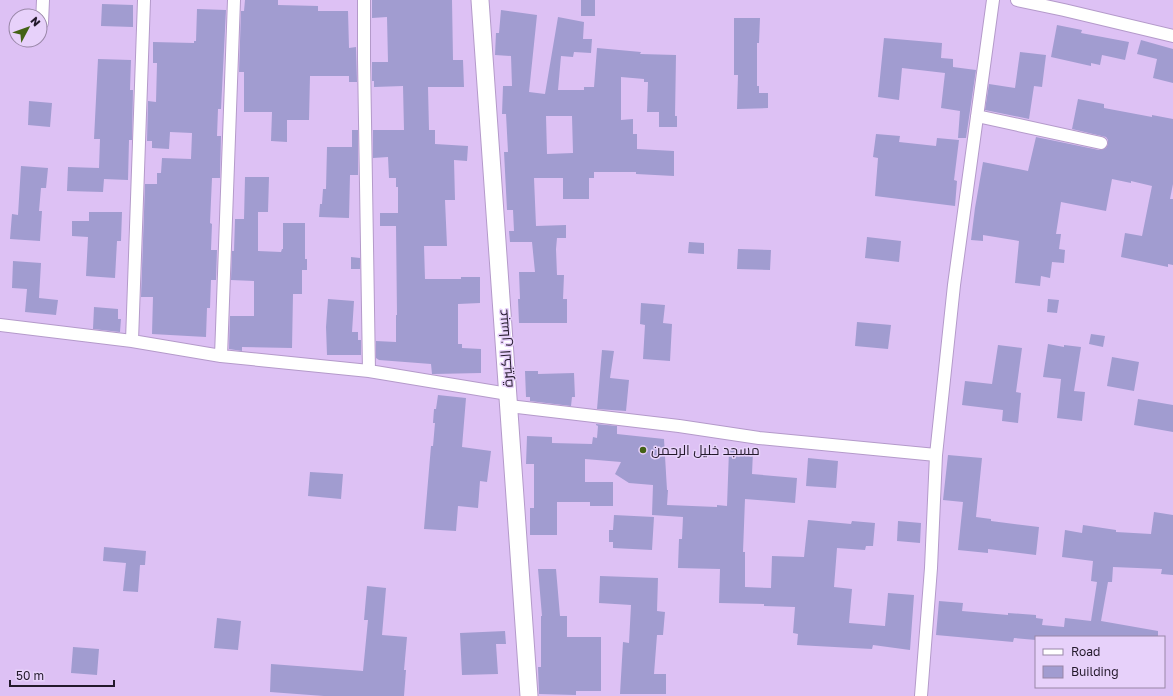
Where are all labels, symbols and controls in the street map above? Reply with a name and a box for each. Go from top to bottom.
north arrow [8,8,48,48]
text: N [28,14,44,29]
street label: عبسان الكبيرة [493,308,516,388]
place label: مسجد خليل الرحمن [651,441,760,458]
marker: مسجد خليل الرحمن [638,445,648,455]
legend [1035,636,1165,688]
text: Road [1071,644,1100,659]
scale bar [10,662,114,688]
text: Building [1071,664,1119,679]
text: 50 m [16,668,44,683]

